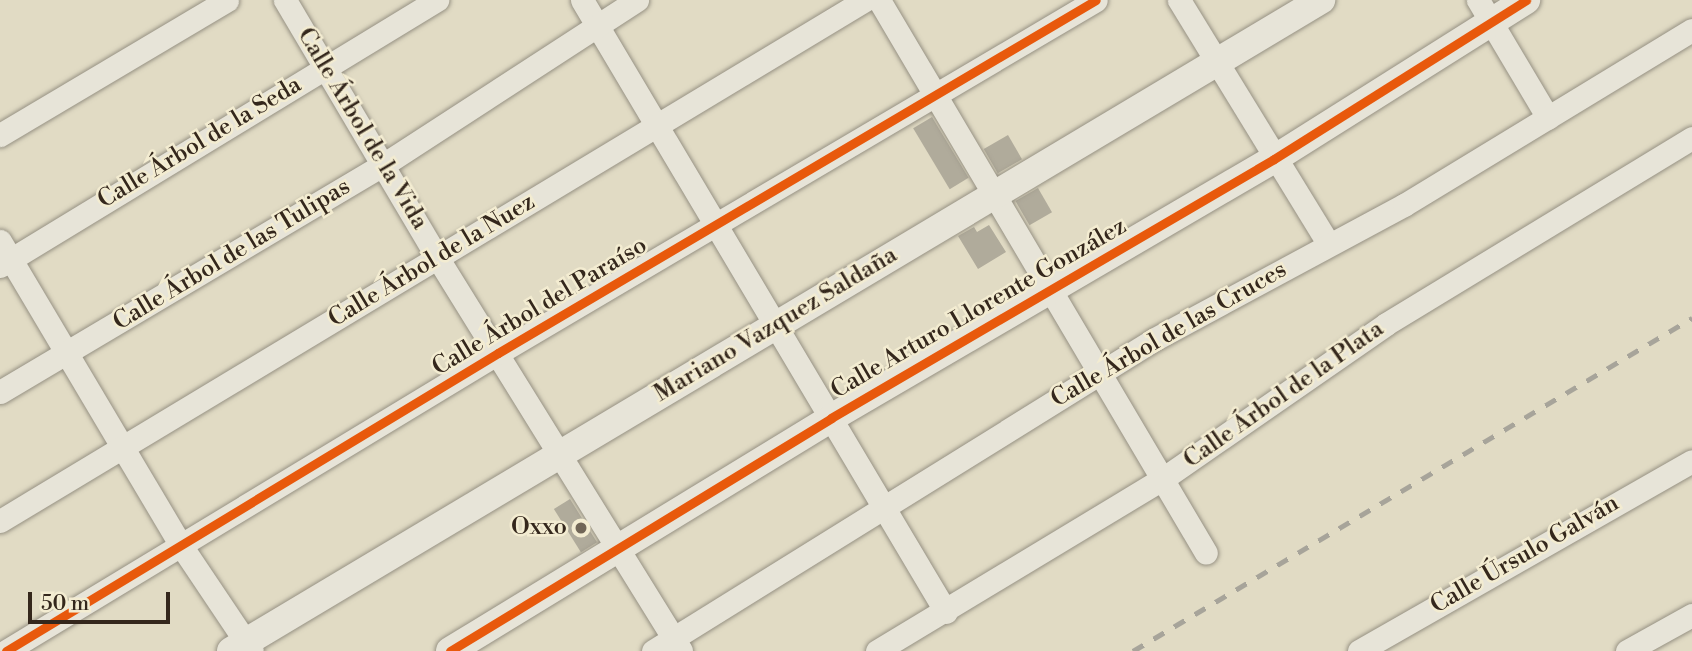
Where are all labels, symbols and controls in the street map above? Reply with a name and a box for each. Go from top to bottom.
street label: Calle Árbol de la Vida [290,23,434,235]
street label: Calle Árbol de la Seda [93,71,307,215]
street label: Calle Árbol de las Tulipas [108,173,356,337]
street label: Calle Árbol de la Nuez [324,188,540,334]
street label: Calle Arturo Llorente González [826,212,1132,406]
street label: Calle Árbol del Paraíso [427,232,653,382]
street label: Mariano Vazquez Saldaña [649,241,903,409]
street label: Calle Árbol de las Cruces [1046,256,1292,414]
street label: Calle Árbol de la Plata [1179,315,1389,475]
street label: Calle Úrsulo Galván [1426,489,1624,621]
place label: Oxxo [511,514,567,542]
marker: Oxxo [573,520,589,536]
scale bar [32,578,173,622]
text: 50 m [41,591,89,617]

